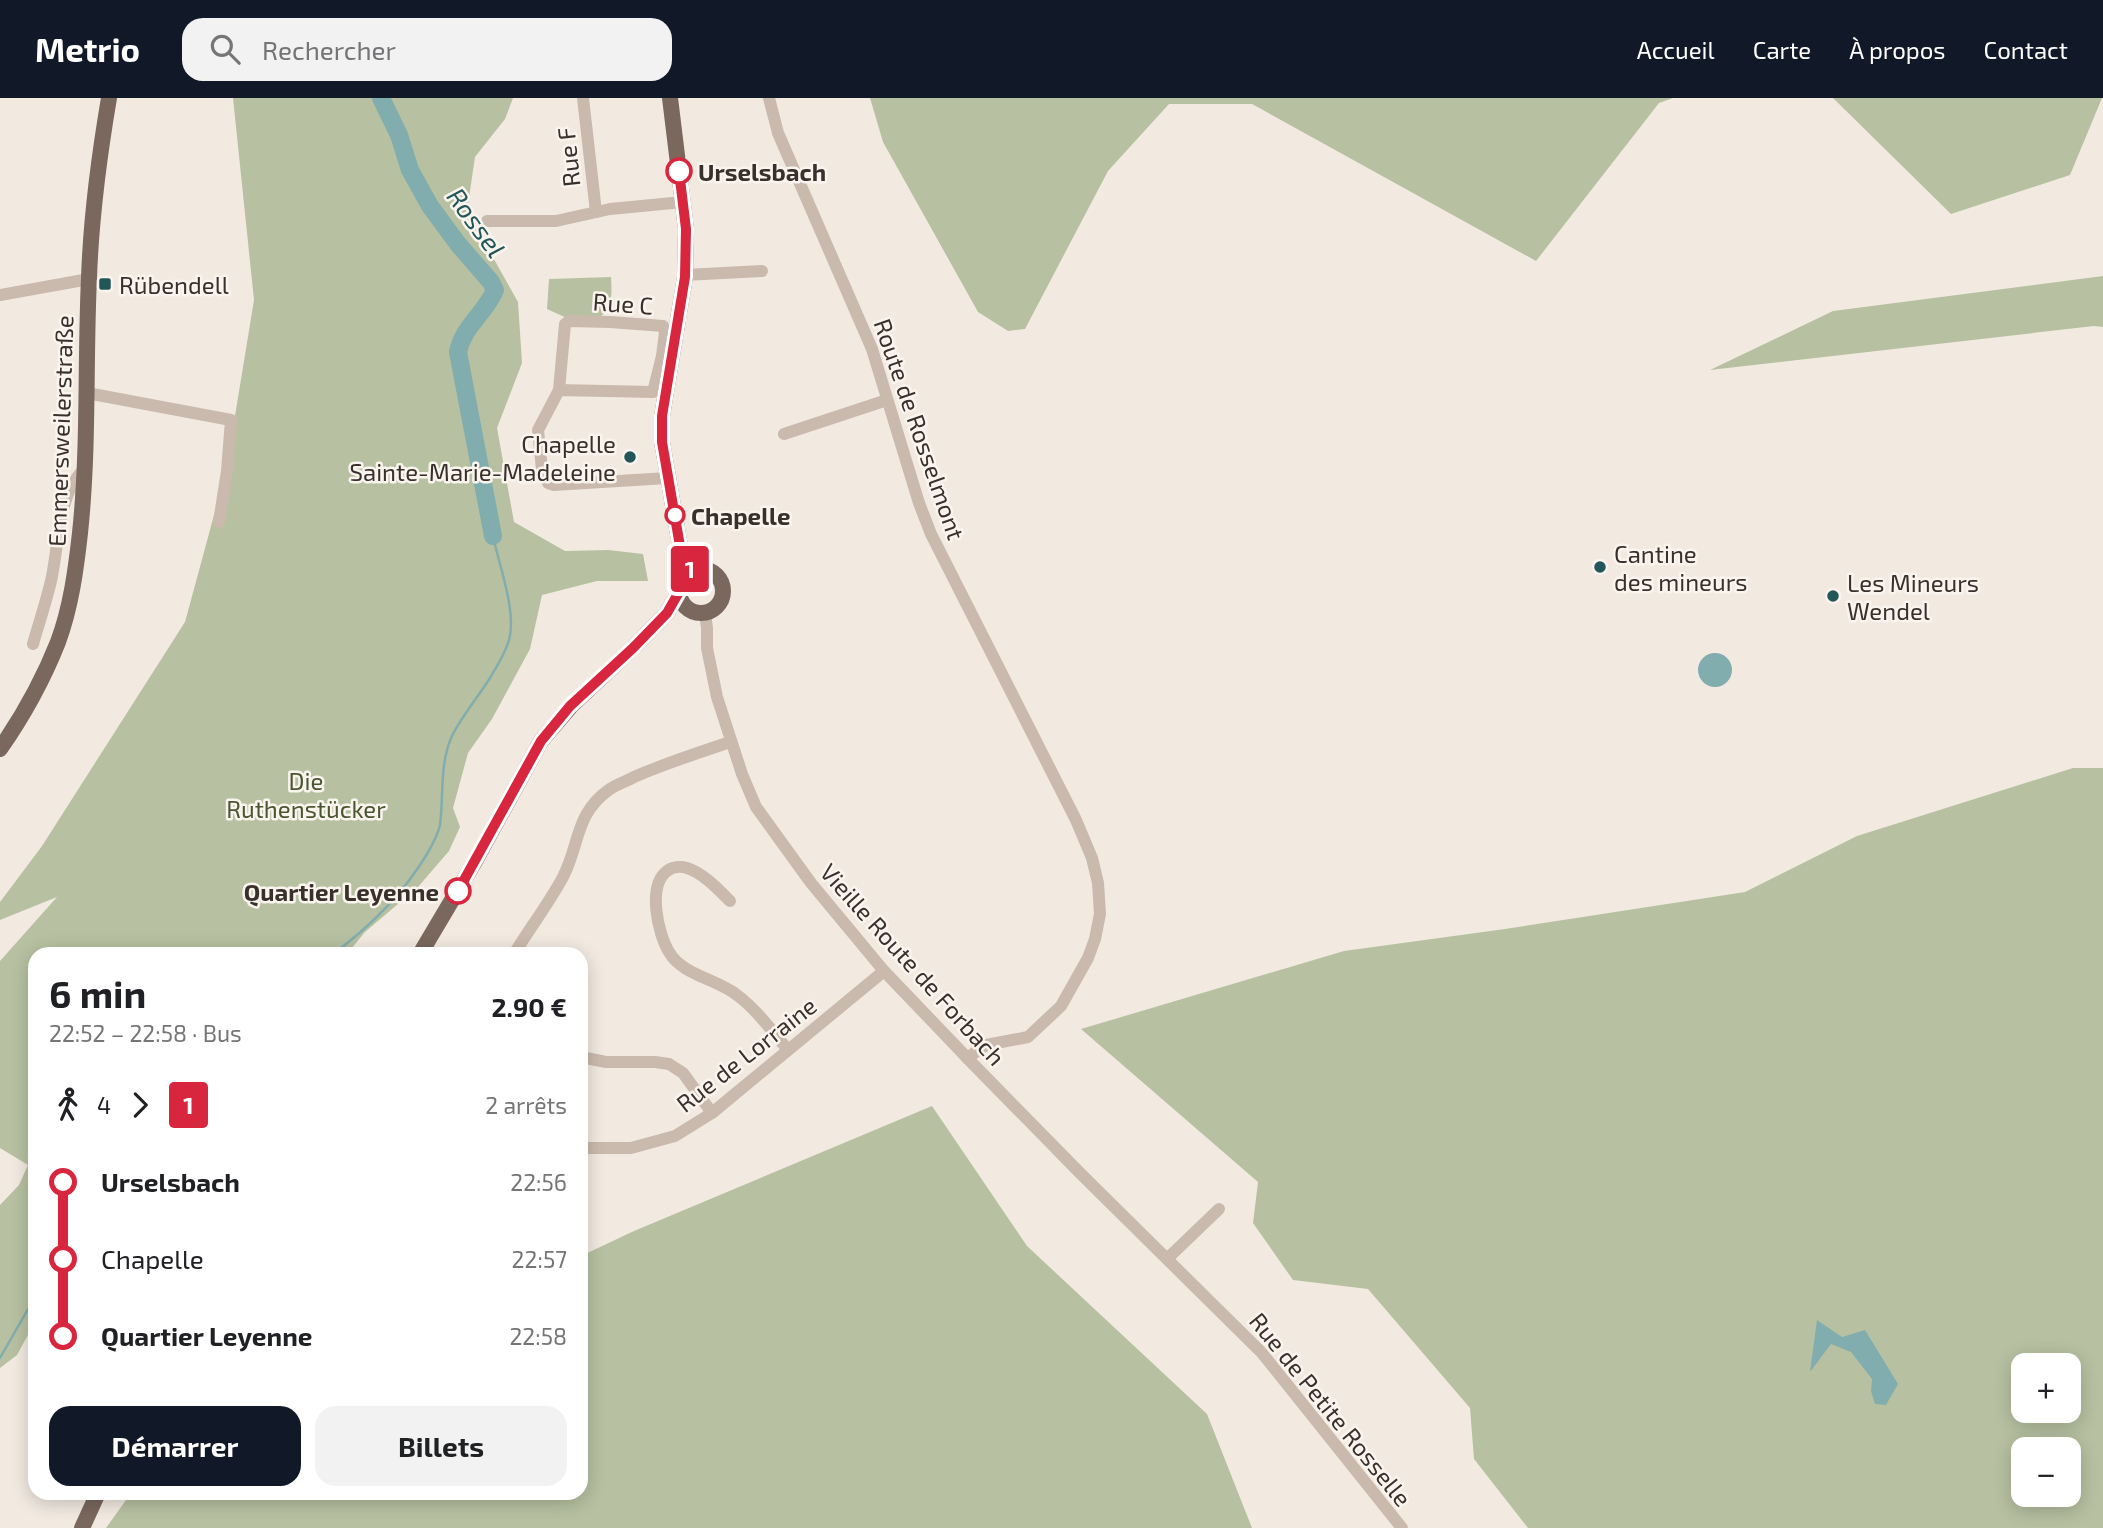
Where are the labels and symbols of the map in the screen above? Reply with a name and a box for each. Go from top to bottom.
street label: Rue F [550,126,586,188]
place label: Urselsbach [698,157,826,186]
marker: Urselsbach [666,158,692,184]
water label: Rossel [441,181,513,263]
place label: Rübendell [119,270,229,299]
marker: Rübendell [97,276,113,292]
street label: Rue C [592,286,654,320]
street label: Emmersweilerstraße [41,315,79,547]
street label: Route de Rosselmont [869,315,971,543]
place label: Chapelle Sainte-Marie-Madeleine [350,429,616,486]
marker: Chapelle Sainte-Marie-Madeleine [622,449,638,465]
place label: Chapelle [691,501,790,530]
marker: Chapelle [665,505,685,525]
place label: Cantine des mineurs [1614,539,1748,596]
line badge: 1 [667,546,713,592]
marker: Cantine des mineurs [1592,559,1608,575]
place label: Les Mineurs Wendel [1847,568,1979,625]
marker: Les Mineurs Wendel [1825,588,1841,604]
park label: Die Ruthenstücker [226,766,386,823]
street label: Vieille Route de Forbach [815,857,1011,1071]
place label: Quartier Leyenne [244,877,439,907]
marker: Quartier Leyenne [445,878,471,904]
street label: Rue de Lorraine [670,990,822,1118]
street label: Rue de Petite Rosselle [1244,1306,1418,1512]

